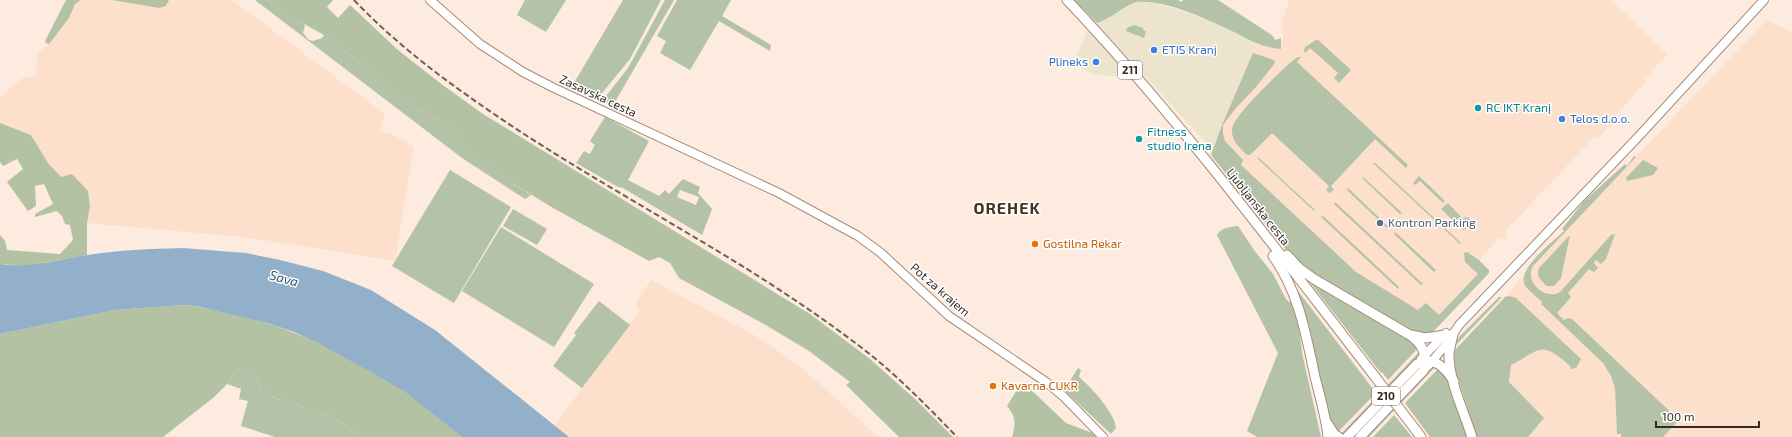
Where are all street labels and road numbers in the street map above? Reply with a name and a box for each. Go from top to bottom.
road number: 211 [1118,61,1142,79]
street label: Zasavska cesta [558,71,639,119]
street label: Ljubljanska cesta [1224,165,1293,248]
street label: Pot za krajem [908,260,973,320]
road number: 210 [1372,387,1400,405]

